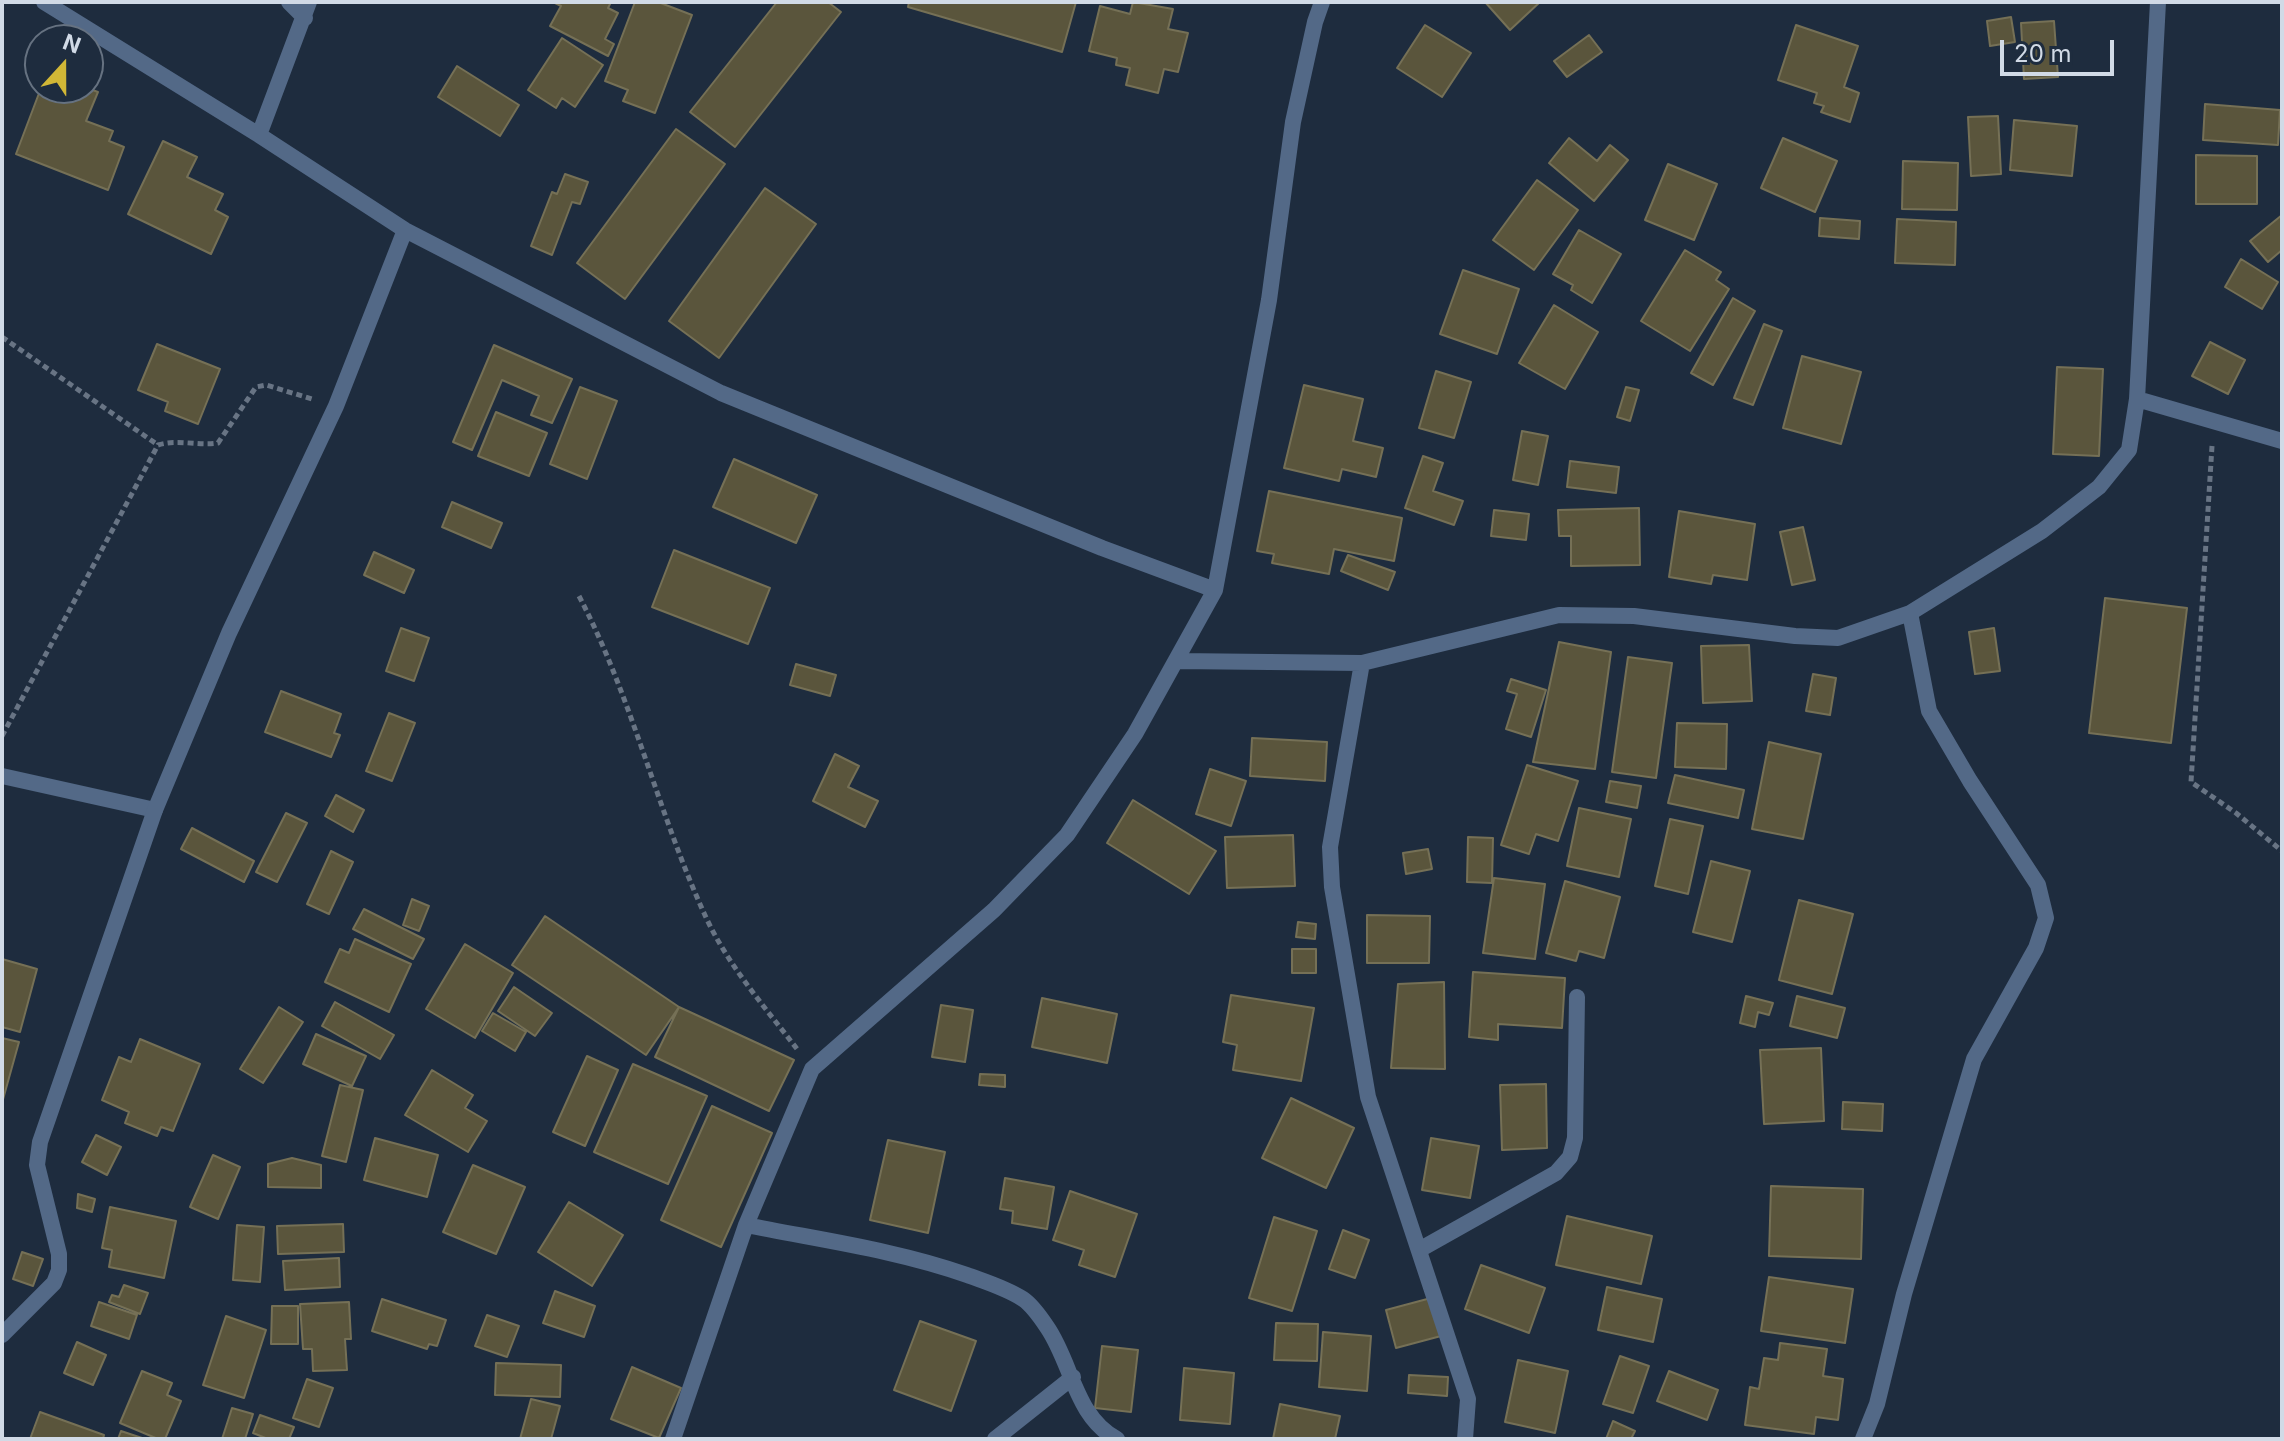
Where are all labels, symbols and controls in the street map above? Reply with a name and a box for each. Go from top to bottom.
north arrow [24,24,104,104]
scale bar [2004,24,2118,74]
text: N [59,28,84,59]
text: 20 m [2014,39,2072,68]

